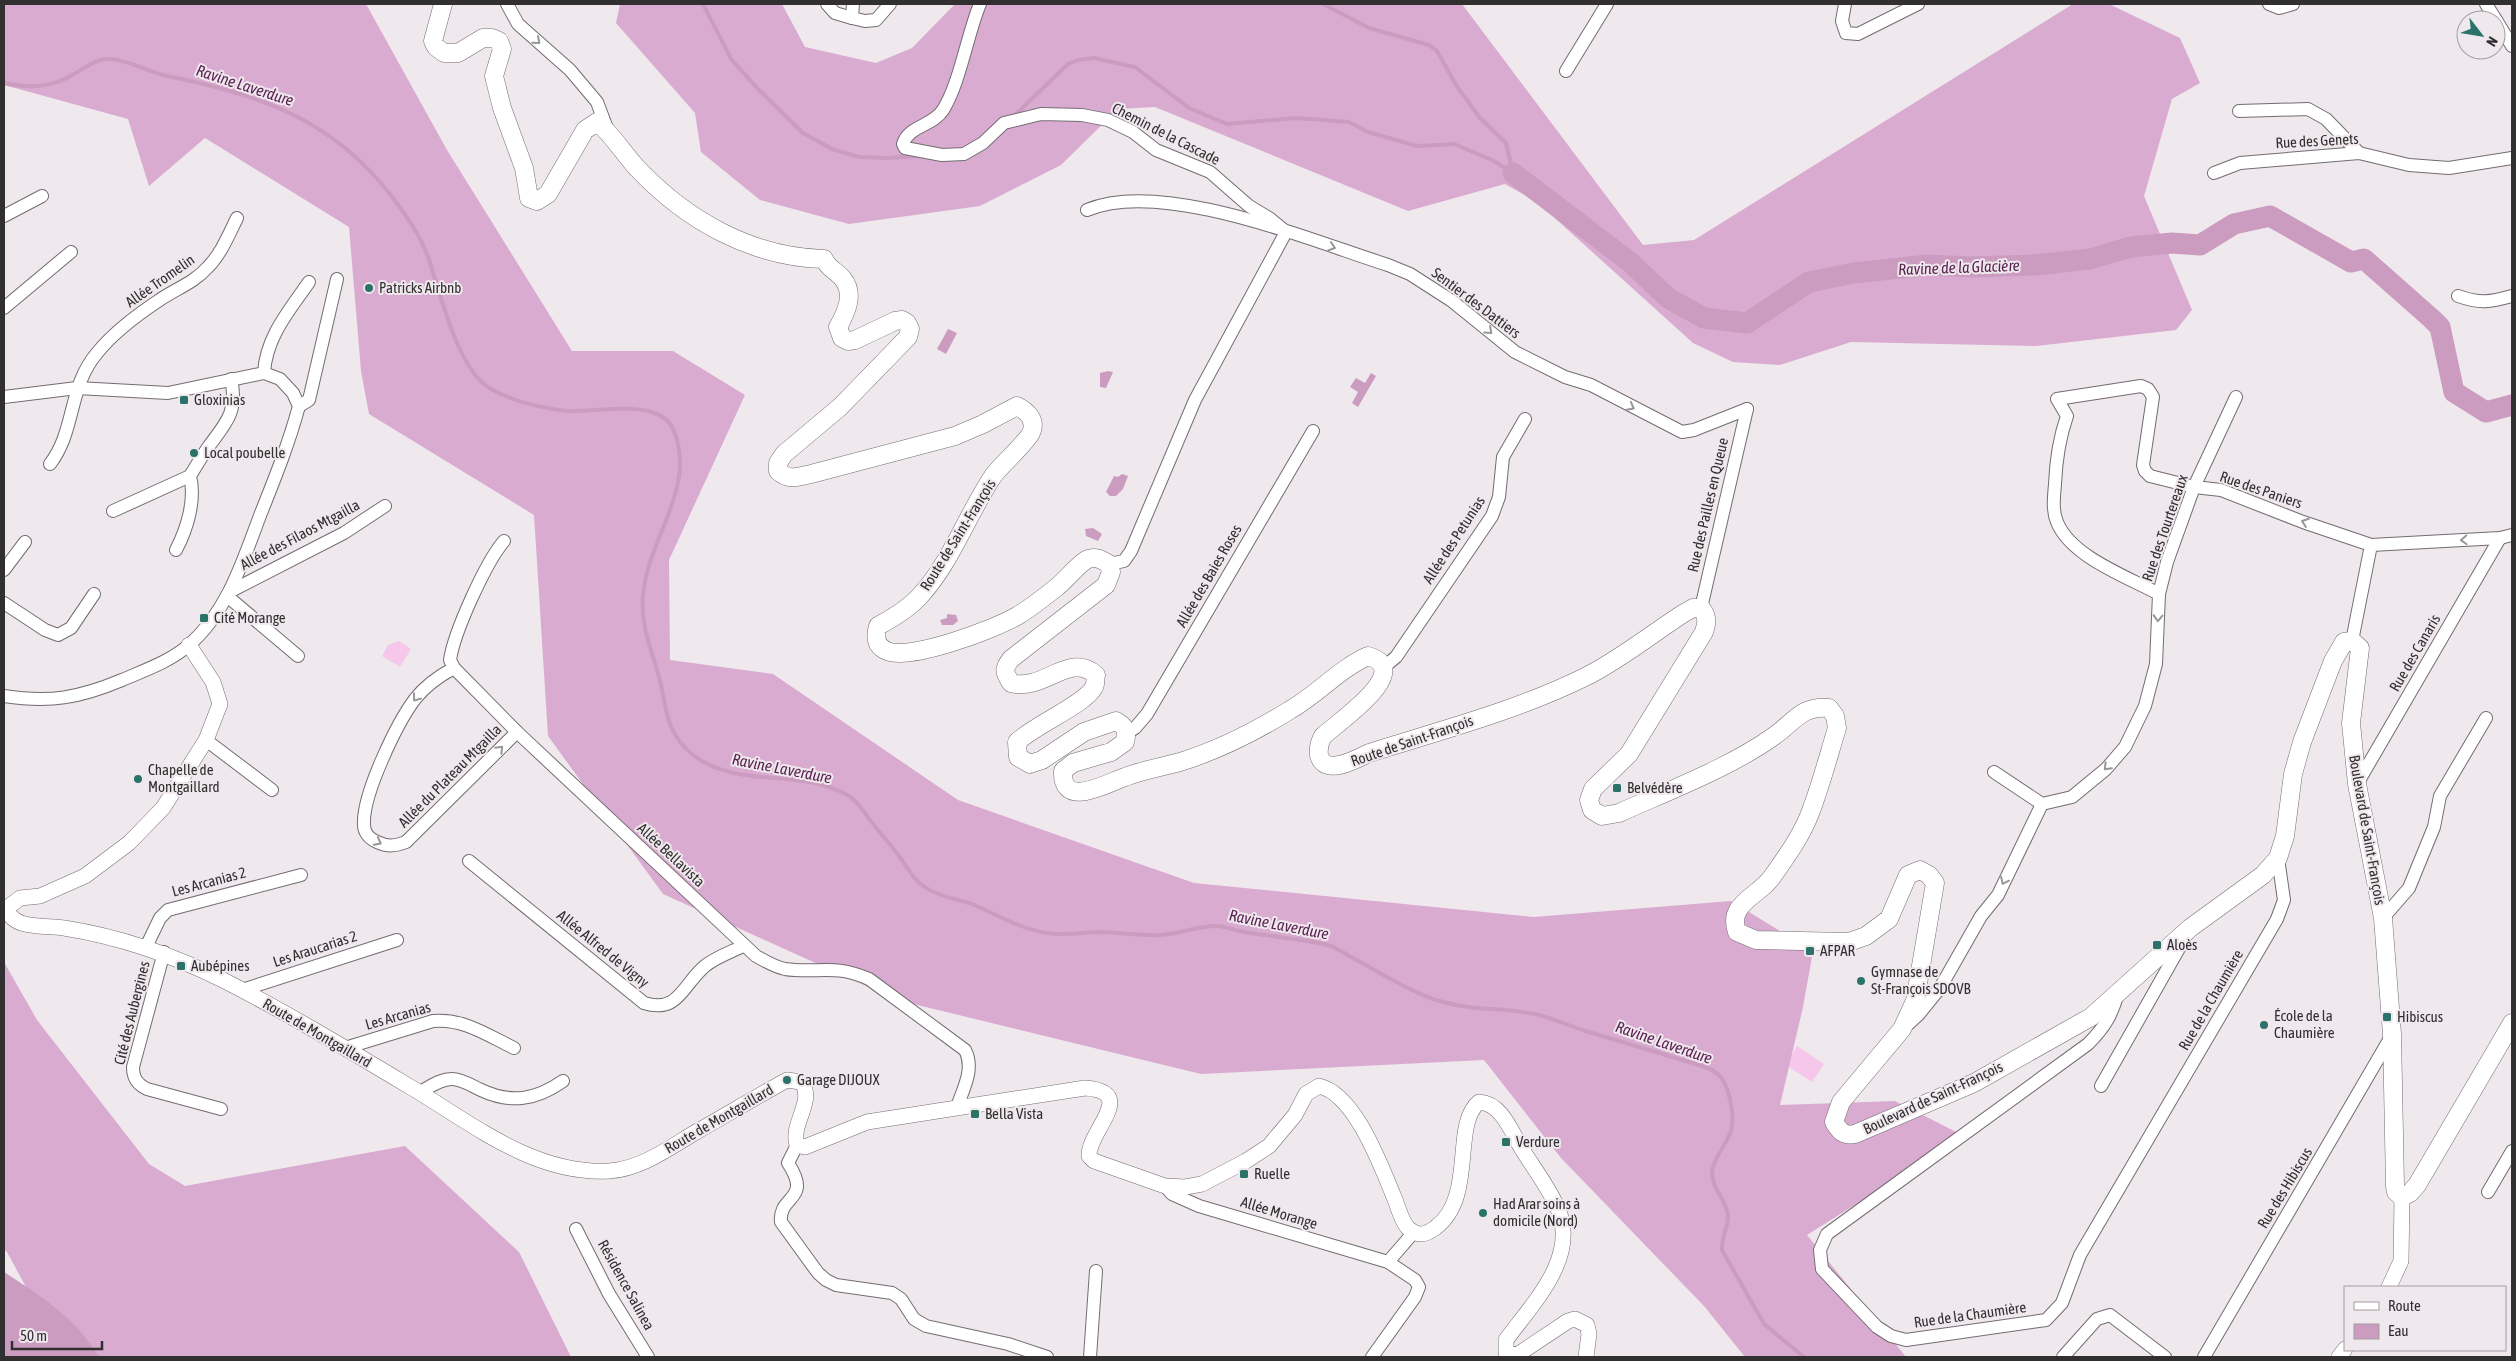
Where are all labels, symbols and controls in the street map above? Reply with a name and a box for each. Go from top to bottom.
north arrow [2456,10,2506,60]
text: N [2483,34,2501,49]
one-way arrow [532,35,541,44]
water label: Ravine Laverdure [194,61,296,109]
street label: Chemin de la Cascade [1109,99,1223,168]
street label: Rue des Genets [2275,130,2359,151]
one-way arrow [1327,242,1336,252]
street label: Allée Tromelin [122,251,197,311]
water label: Ravine de la Glacière [1898,256,2020,278]
street label: Sentier des Dattiers [1429,264,1524,342]
place label: Patricks Airbnb [379,279,461,296]
marker: Patricks Airbnb [363,282,375,294]
one-way arrow [1483,325,1492,334]
place label: Gloxinias [194,391,245,408]
marker: Gloxinias [178,394,190,406]
one-way arrow [1626,401,1635,411]
street label: Rue des Pailles en Queue [1684,436,1731,574]
place label: Local poubelle [204,444,286,461]
marker: Local poubelle [188,447,200,459]
street label: Rue des Paniers [2218,467,2305,512]
street label: Rue des Tourtereaux [2138,472,2191,583]
street label: Route de Saint-François [916,476,999,594]
street label: Allée des Petunias [1419,493,1488,587]
street label: Allée des Filaos Mtgailla [237,496,362,573]
one-way arrow [2301,518,2310,528]
street label: Allée des Baies Roses [1172,521,1245,630]
one-way arrow [2460,534,2468,545]
place label: Cité Morange [214,609,286,626]
street label: Rue des Canaris [2386,611,2443,694]
marker: Cité Morange [198,612,210,624]
one-way arrow [2152,614,2163,622]
one-way arrow [414,692,422,701]
street label: Route de Saint-François [1348,712,1475,769]
street label: Allée du Plateau Mtgailla [395,721,505,831]
one-way arrow [494,746,503,755]
water label: Ravine Laverdure [731,749,833,787]
street label: Boulevard de Saint-François [2346,754,2389,906]
place label: Chapelle de Montgaillard [148,761,220,795]
one-way arrow [2104,761,2113,770]
marker: Chapelle de Montgaillard [132,773,144,785]
place label: Belvédère [1627,779,1683,796]
marker: Belvédère [1611,782,1623,794]
street label: Allée Bellavista [634,819,709,890]
one-way arrow [373,835,382,846]
street label: Les Arcanias 2 [170,863,248,900]
one-way arrow [2000,876,2011,885]
water label: Ravine Laverdure [1228,905,1330,943]
street label: Allée Alfred de Vigny [554,906,653,991]
street label: Les Araucarias 2 [271,927,359,970]
place label: Aloès [2167,936,2197,953]
marker: Aloès [2151,939,2163,951]
place label: AFPAR [1820,942,1855,959]
marker: AFPAR [1804,945,1816,957]
street label: Rue de la Chaumière [2175,946,2246,1053]
place label: Aubépines [191,957,249,974]
street label: Cité des Aubergines [110,959,153,1066]
marker: Aubépines [175,960,187,972]
place label: Gymnase de St-François SDOVB [1871,963,1971,997]
marker: Gymnase de St-François SDOVB [1855,975,1867,987]
street label: Route de Montgaillard [260,995,375,1071]
street label: Les Arcanias [363,998,433,1033]
place label: École de la Chaumière [2274,1007,2335,1041]
place label: Hibiscus [2397,1008,2443,1025]
marker: Hibiscus [2381,1011,2393,1023]
water label: Ravine Laverdure [1613,1017,1715,1067]
marker: École de la Chaumière [2258,1019,2270,1031]
street label: Boulevard de Saint-François [1860,1058,2005,1137]
place label: Garage DIJOUX [797,1071,880,1088]
marker: Garage DIJOUX [781,1074,793,1086]
street label: Route de Montgaillard [661,1081,776,1157]
place label: Bella Vista [985,1105,1043,1122]
marker: Bella Vista [969,1108,981,1120]
place label: Verdure [1516,1133,1560,1150]
marker: Verdure [1500,1136,1512,1148]
street label: Rue des Hibiscus [2254,1144,2315,1231]
place label: Ruelle [1254,1165,1290,1182]
marker: Ruelle [1238,1168,1250,1180]
street label: Allée Morange [1239,1193,1320,1232]
place label: Had Arar soins à domicile (Nord) [1493,1195,1580,1229]
marker: Had Arar soins à domicile (Nord) [1477,1207,1489,1219]
street label: Résidence Salinea [595,1237,658,1333]
legend [2344,1286,2506,1351]
text: Route [2388,1297,2421,1314]
street label: Rue de la Chaumière [1913,1298,2027,1331]
scale bar [12,1318,102,1350]
text: Eau [2388,1322,2409,1339]
text: 50 m [20,1327,47,1344]

